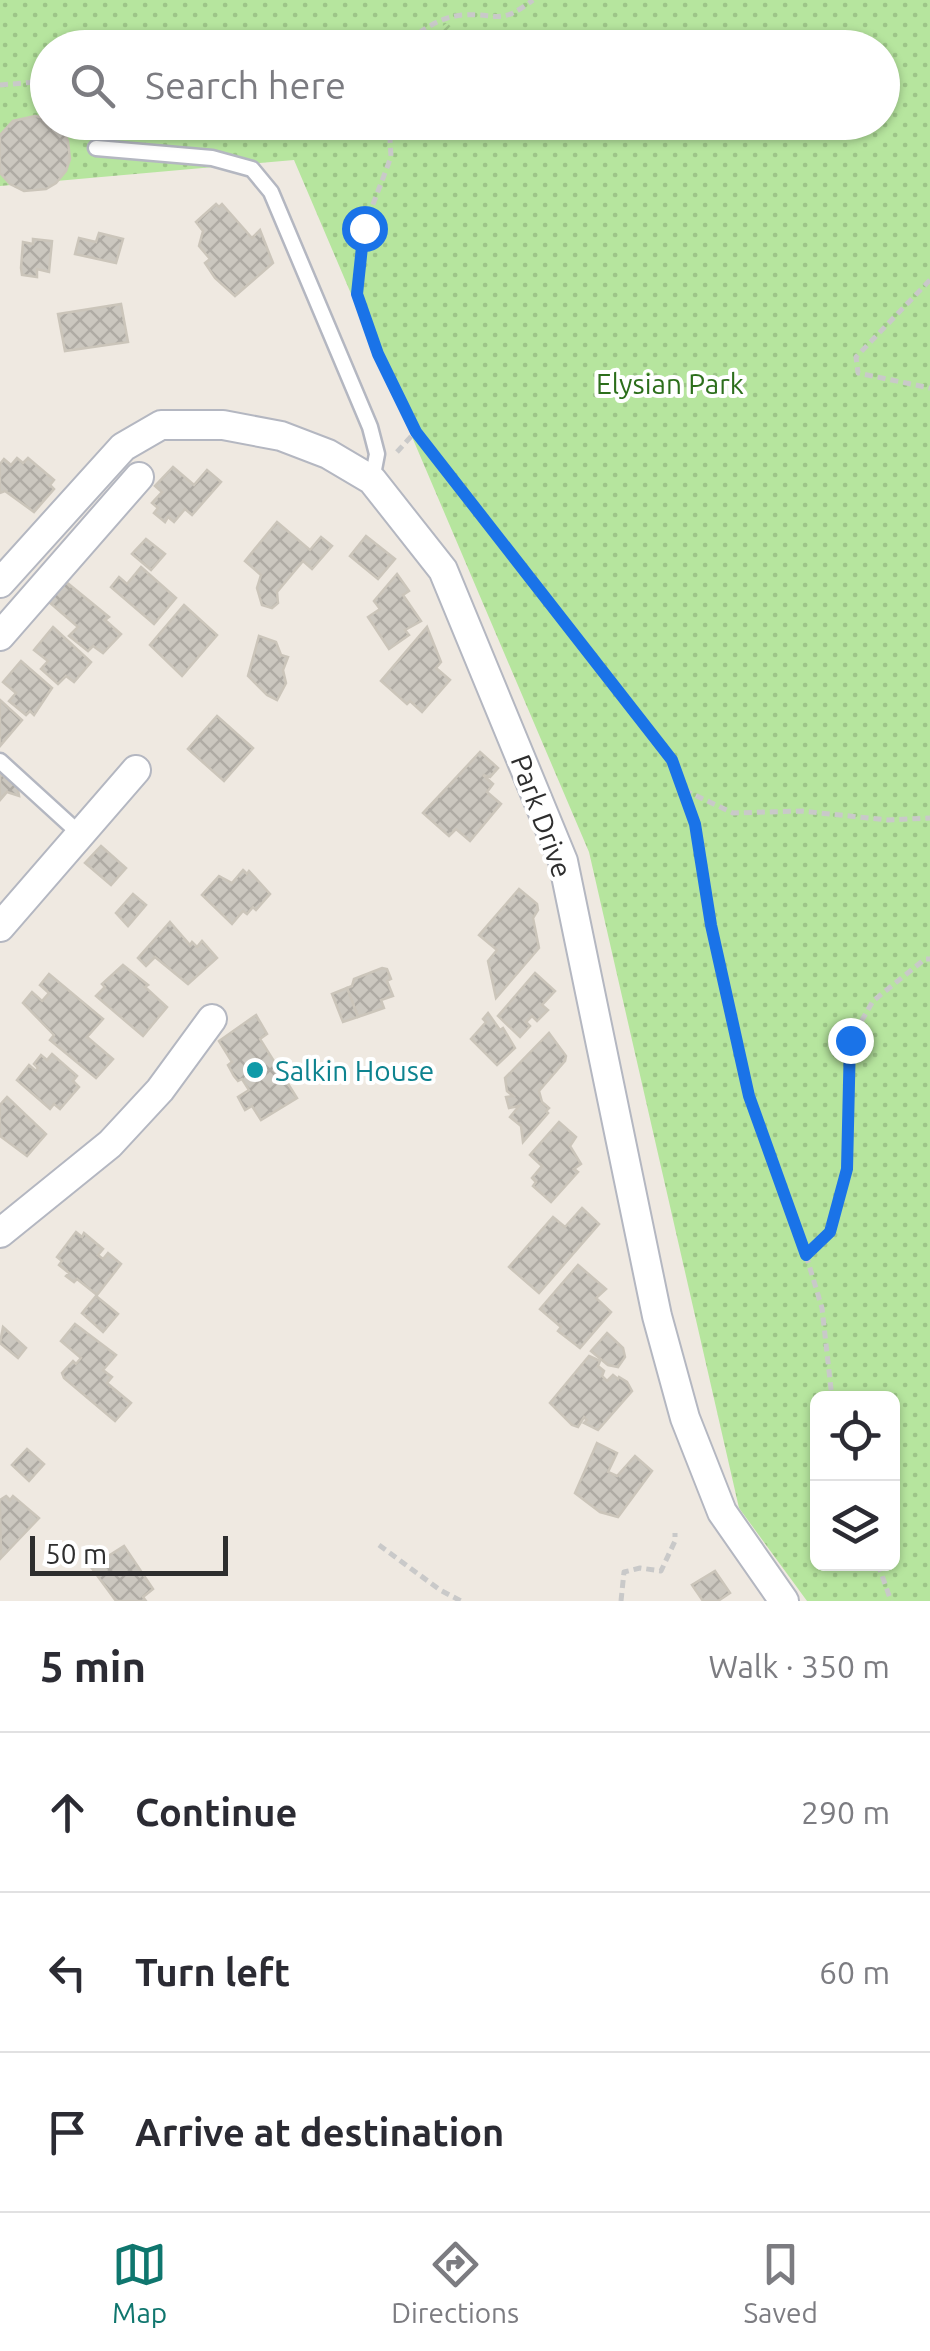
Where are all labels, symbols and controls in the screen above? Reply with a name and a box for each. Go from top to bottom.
search box [30,30,900,140]
icon: search [65,58,120,113]
text: Search here [145,64,346,106]
route start [342,206,388,252]
park label: Elysian Park [596,368,744,399]
street label: Park Drive [506,750,578,882]
route end [828,1018,874,1064]
place label: Salkin House [275,1055,434,1086]
marker: Salkin House [244,1059,266,1081]
map controls [810,1391,900,1571]
button: locate [810,1391,900,1481]
button: layers [810,1481,900,1571]
scale bar [30,1531,228,1576]
text: 50 m [45,1538,107,1569]
text: 5 min [40,1643,146,1690]
text: Walk · 350 m [708,1648,890,1684]
icon: ahead [40,1785,95,1840]
text: Continue [135,1791,297,1833]
text: 290 m [801,1794,890,1830]
icon: left [40,1945,95,2000]
text: Turn left [135,1951,290,1993]
text: 60 m [819,1954,890,1990]
icon: arrive [40,2105,95,2160]
text: Arrive at destination [135,2111,504,2153]
tab: Map [112,2237,167,2328]
tab: Directions [391,2237,519,2328]
tab: Saved [743,2237,818,2328]

